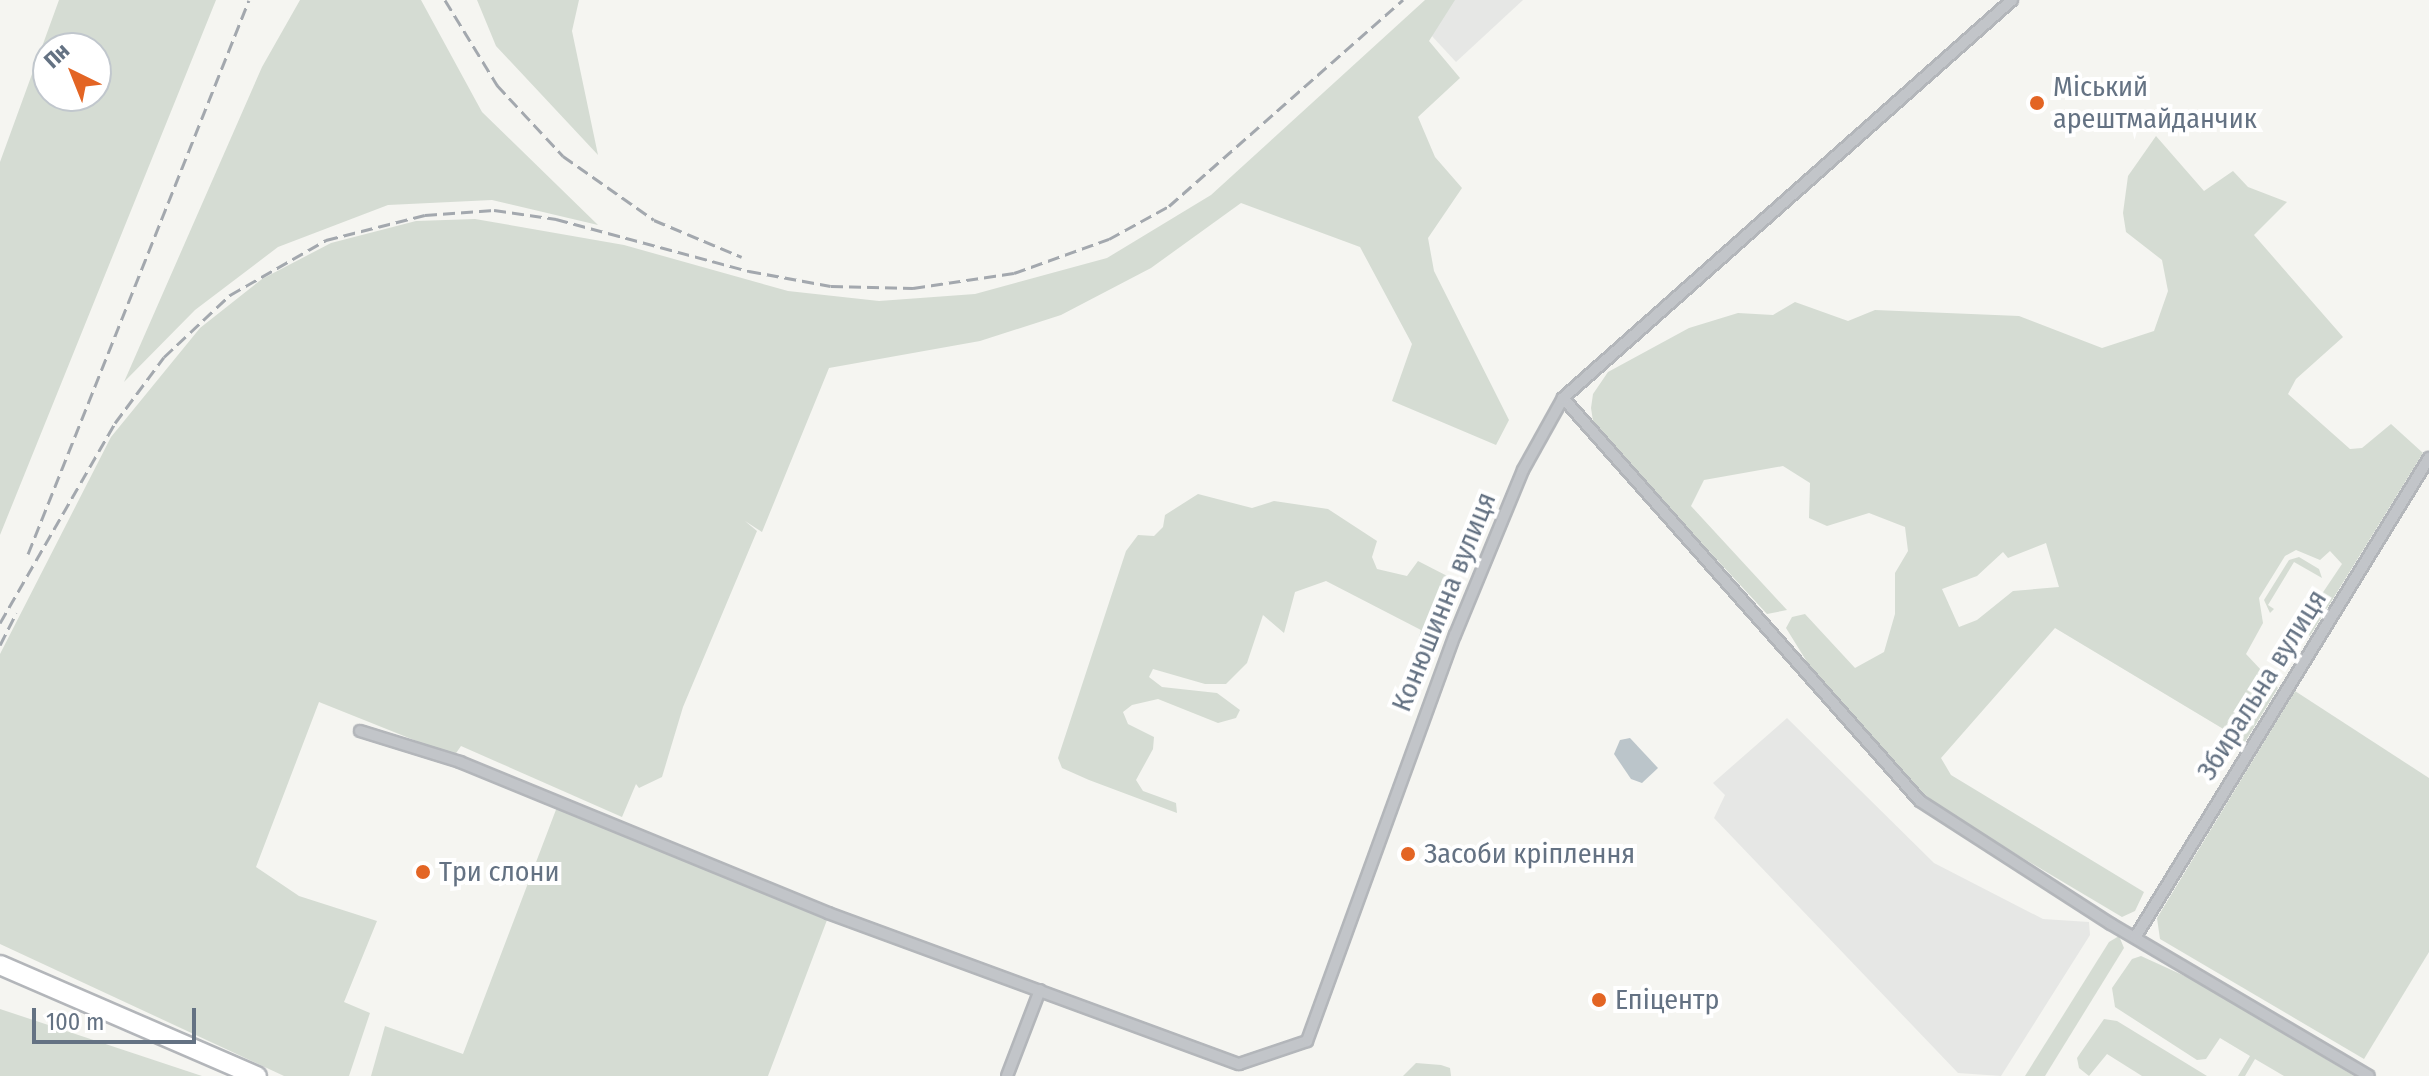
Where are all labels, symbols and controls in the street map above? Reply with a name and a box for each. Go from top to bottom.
north arrow [32,32,112,112]
text: Пн [38,37,75,74]
place label: Міський арештмайданчик [2053,70,2257,136]
marker: Міський арештмайданчик [2028,94,2046,112]
street label: Конюшинна вулиця [1385,488,1503,716]
street label: Збиральна вулиця [2190,584,2334,786]
place label: Засоби кріплення [1424,837,1635,871]
marker: Засоби кріплення [1399,845,1417,863]
place label: Три слони [439,855,560,889]
marker: Три слони [414,863,432,881]
place label: Епіцентр [1615,983,1719,1017]
marker: Епіцентр [1590,991,1608,1009]
scale bar [36,992,200,1042]
text: 100 m [46,1008,104,1036]

